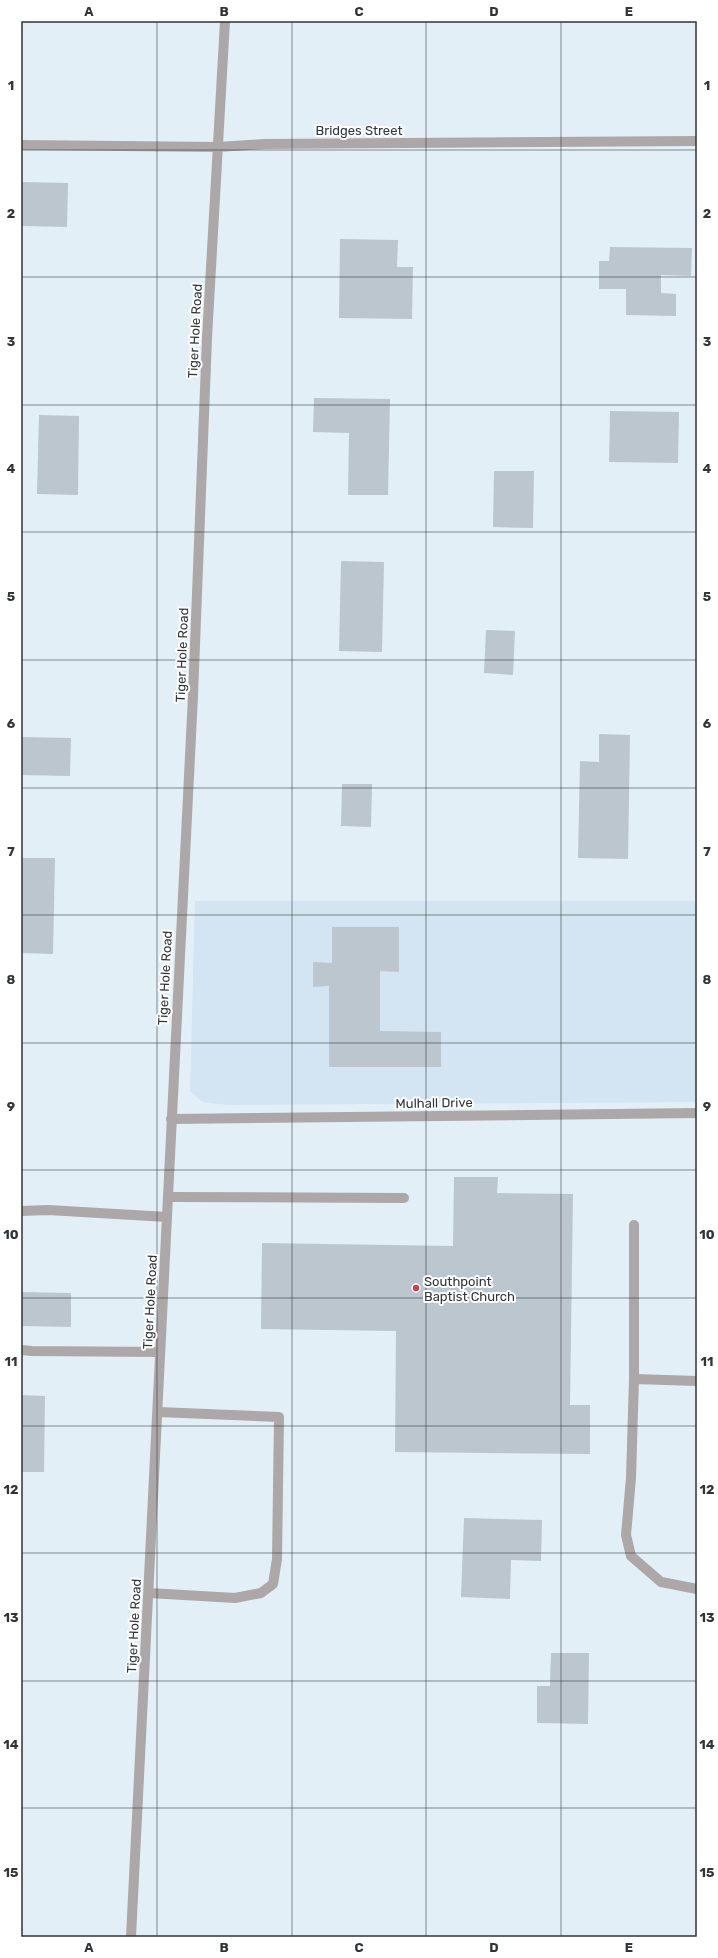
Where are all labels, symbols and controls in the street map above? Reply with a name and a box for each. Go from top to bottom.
text: A [84,4,94,19]
text: B [219,4,229,19]
text: C [354,4,364,19]
text: D [489,4,499,19]
text: E [625,4,633,19]
text: 1 [8,78,14,93]
text: 1 [704,78,710,93]
street label: Bridges Street [316,123,402,139]
text: 2 [7,206,15,221]
text: 2 [703,206,711,221]
street label: Tiger Hole Road [185,283,206,379]
text: 3 [7,334,16,349]
text: 3 [703,334,712,349]
text: 4 [7,461,16,476]
text: 4 [703,461,712,476]
text: 5 [7,589,15,604]
text: 5 [703,589,711,604]
street label: Tiger Hole Road [173,607,192,703]
text: 6 [7,716,16,731]
text: 6 [703,716,712,731]
text: 7 [7,844,15,859]
text: 7 [703,844,711,859]
street label: Tiger Hole Road [155,930,176,1026]
text: 8 [7,972,16,987]
text: 8 [703,972,712,987]
street label: Mulhall Drive [395,1095,473,1111]
text: 9 [7,1099,15,1114]
text: 9 [703,1099,711,1114]
text: 10 [3,1227,19,1242]
text: 10 [699,1227,715,1242]
street label: Tiger Hole Road [140,1254,161,1350]
place label: Southpoint Baptist Church [424,1274,515,1304]
marker: Southpoint Baptist Church [411,1283,421,1293]
text: 11 [5,1354,17,1369]
text: 11 [701,1354,713,1369]
text: 12 [4,1482,18,1497]
text: 12 [700,1482,714,1497]
street label: Tiger Hole Road [124,1578,145,1674]
text: 13 [3,1610,19,1625]
text: 13 [699,1610,715,1625]
text: 14 [3,1737,19,1752]
text: 14 [699,1737,715,1752]
text: 15 [4,1865,18,1880]
text: 15 [700,1865,714,1880]
text: A [84,1940,94,1955]
text: B [219,1940,229,1955]
text: C [354,1940,364,1955]
text: D [489,1940,499,1955]
text: E [625,1940,633,1955]

